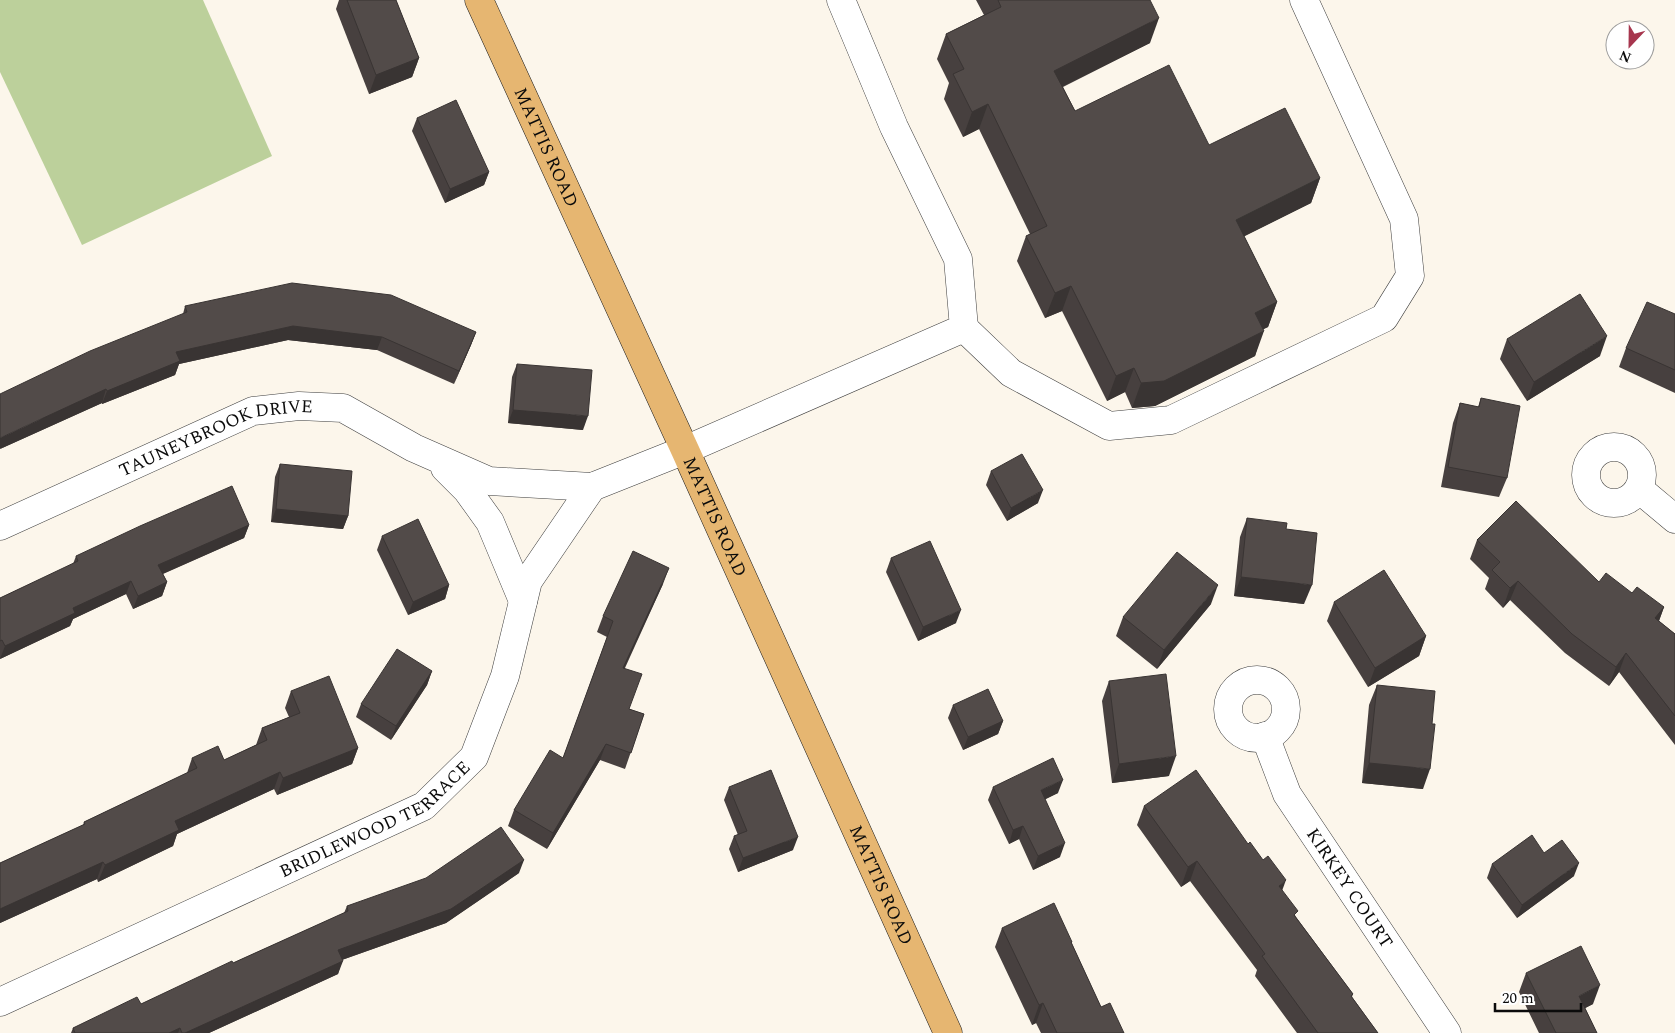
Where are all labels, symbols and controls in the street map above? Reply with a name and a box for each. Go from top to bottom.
north arrow [1605,20,1655,70]
text: N [1616,45,1635,68]
street label: MATTIS ROAD [507,83,586,212]
street label: TAUNEYBROOK DRIVE [115,392,313,484]
street label: MATTIS ROAD [676,452,754,581]
street label: BRIDLEWOOD TERRACE [275,754,476,885]
street label: MATTIS ROAD [842,820,920,949]
street label: KIRKEY COURT [1300,822,1400,953]
scale bar [1495,980,1581,1012]
text: 20 m [1502,987,1534,1010]

